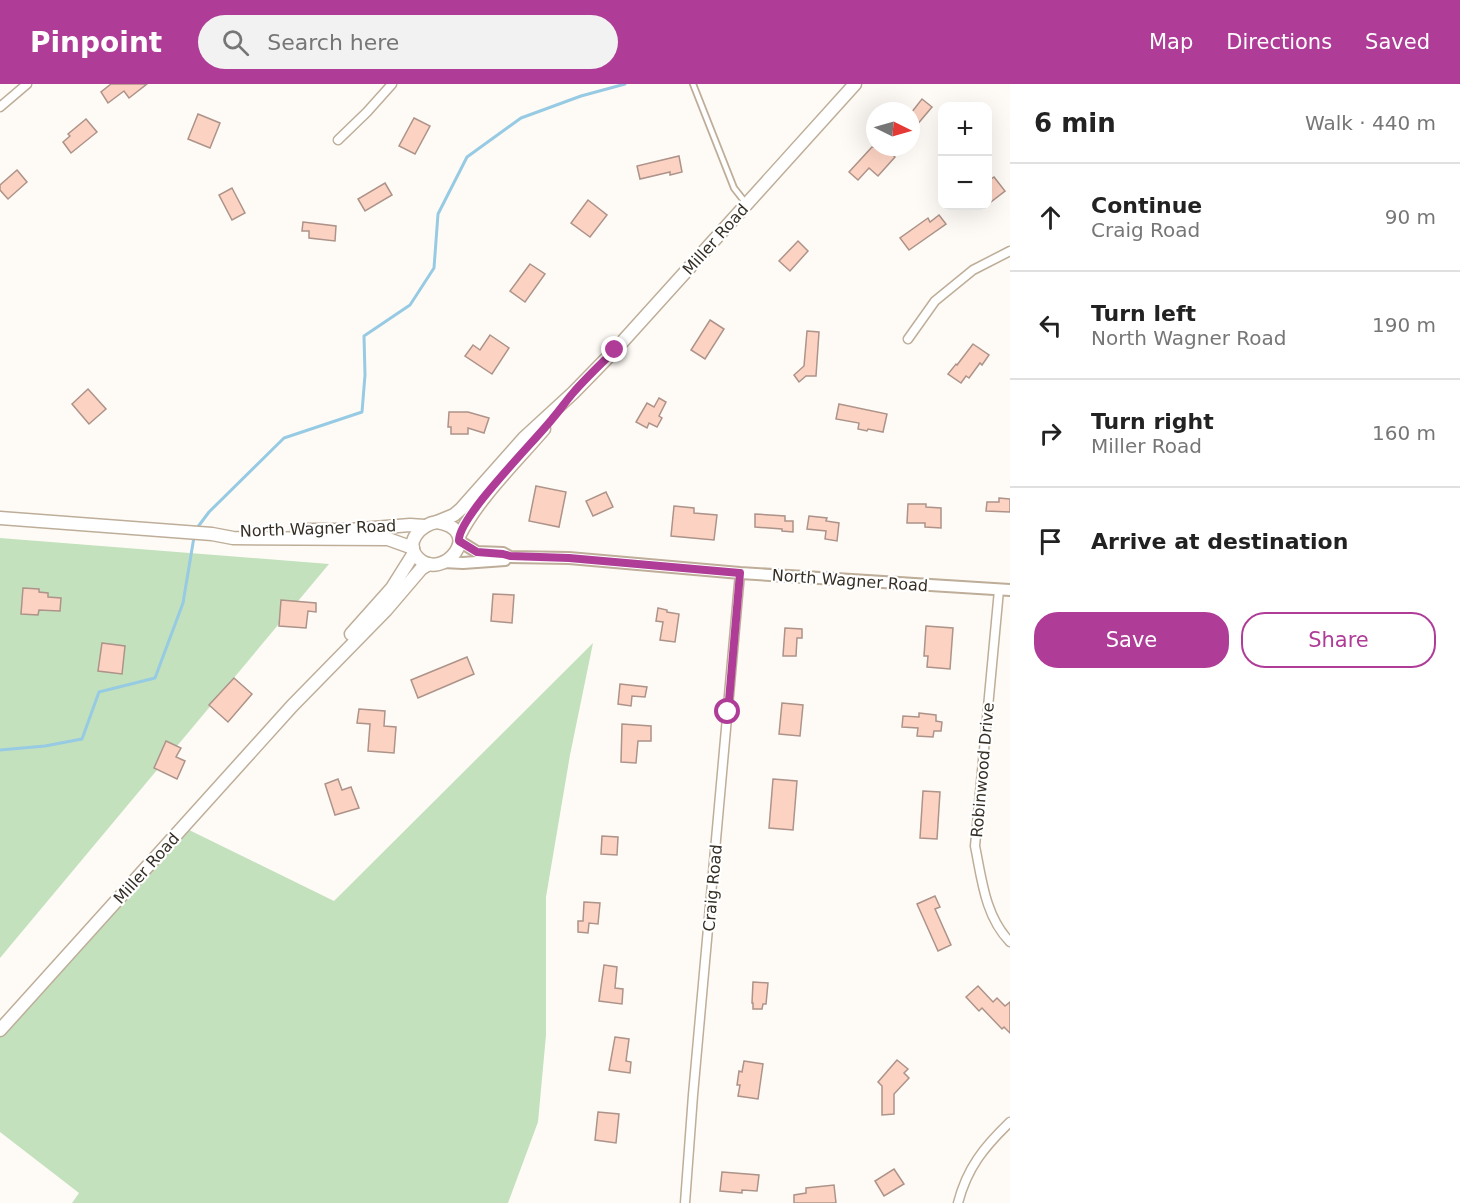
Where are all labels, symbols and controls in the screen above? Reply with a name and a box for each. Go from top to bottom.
search box [198,15,618,69]
text: Pinpoint [30,26,162,59]
icon: search [219,26,252,59]
text: Search here [267,30,399,55]
text: Map [1149,30,1193,54]
text: Directions [1226,30,1332,54]
text: Saved [1365,30,1430,54]
north arrow [866,102,920,156]
map controls [938,102,992,210]
button: + [938,102,992,156]
text: 6 min [1034,108,1116,138]
text: Walk · 440 m [1305,111,1436,135]
button: − [938,156,992,210]
text: Continue [1091,193,1202,218]
street label: Miller Road [679,200,752,279]
icon: ahead [1034,201,1067,234]
text: 90 m [1385,205,1436,229]
text: Craig Road [1091,218,1200,242]
text: Turn left [1091,301,1196,326]
icon: left [1034,309,1067,342]
text: 190 m [1372,313,1436,337]
text: North Wagner Road [1091,326,1287,350]
route end [601,336,627,362]
text: Turn right [1091,409,1214,434]
icon: right [1034,417,1067,450]
text: 160 m [1372,421,1436,445]
text: Miller Road [1091,434,1202,458]
street label: North Wagner Road [240,516,396,541]
icon: arrive [1034,525,1067,558]
text: Arrive at destination [1091,529,1348,554]
street label: North Wagner Road [771,566,929,595]
button: Save [1034,612,1229,668]
button: Share [1241,612,1436,668]
route start [714,698,740,724]
street label: Robinwood Drive [967,702,998,838]
street label: Miller Road [110,829,183,908]
street label: Craig Road [699,844,726,932]

